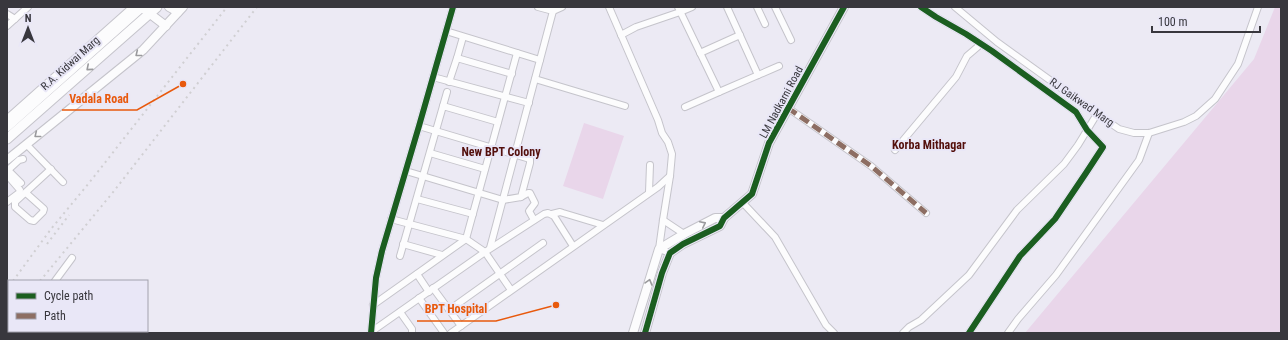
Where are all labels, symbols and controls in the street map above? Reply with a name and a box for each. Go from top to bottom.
north arrow [8,8,48,48]
scale bar [1152,8,1260,34]
text: N [25,12,32,25]
text: 100 m [1158,15,1188,29]
street label: R.A. Kidwai Marg [38,34,102,93]
one-way arrow [136,49,143,56]
one-way arrow [86,63,93,70]
street label: LM Nadkarni Road [757,64,806,140]
street label: RJ Gaikwad Marg [1047,75,1116,129]
callout: Vadala Road [62,86,137,110]
text: Vadala Road [69,92,129,106]
one-way arrow [34,130,41,137]
district label: Korba Mithagar [892,138,966,152]
district label: New BPT Colony [462,145,541,159]
one-way arrow [699,221,706,229]
one-way arrow [644,279,653,286]
legend [8,280,148,332]
text: Cycle path [44,289,94,303]
callout: BPT Hospital [417,297,496,321]
text: BPT Hospital [425,302,487,316]
text: Path [44,309,66,323]

